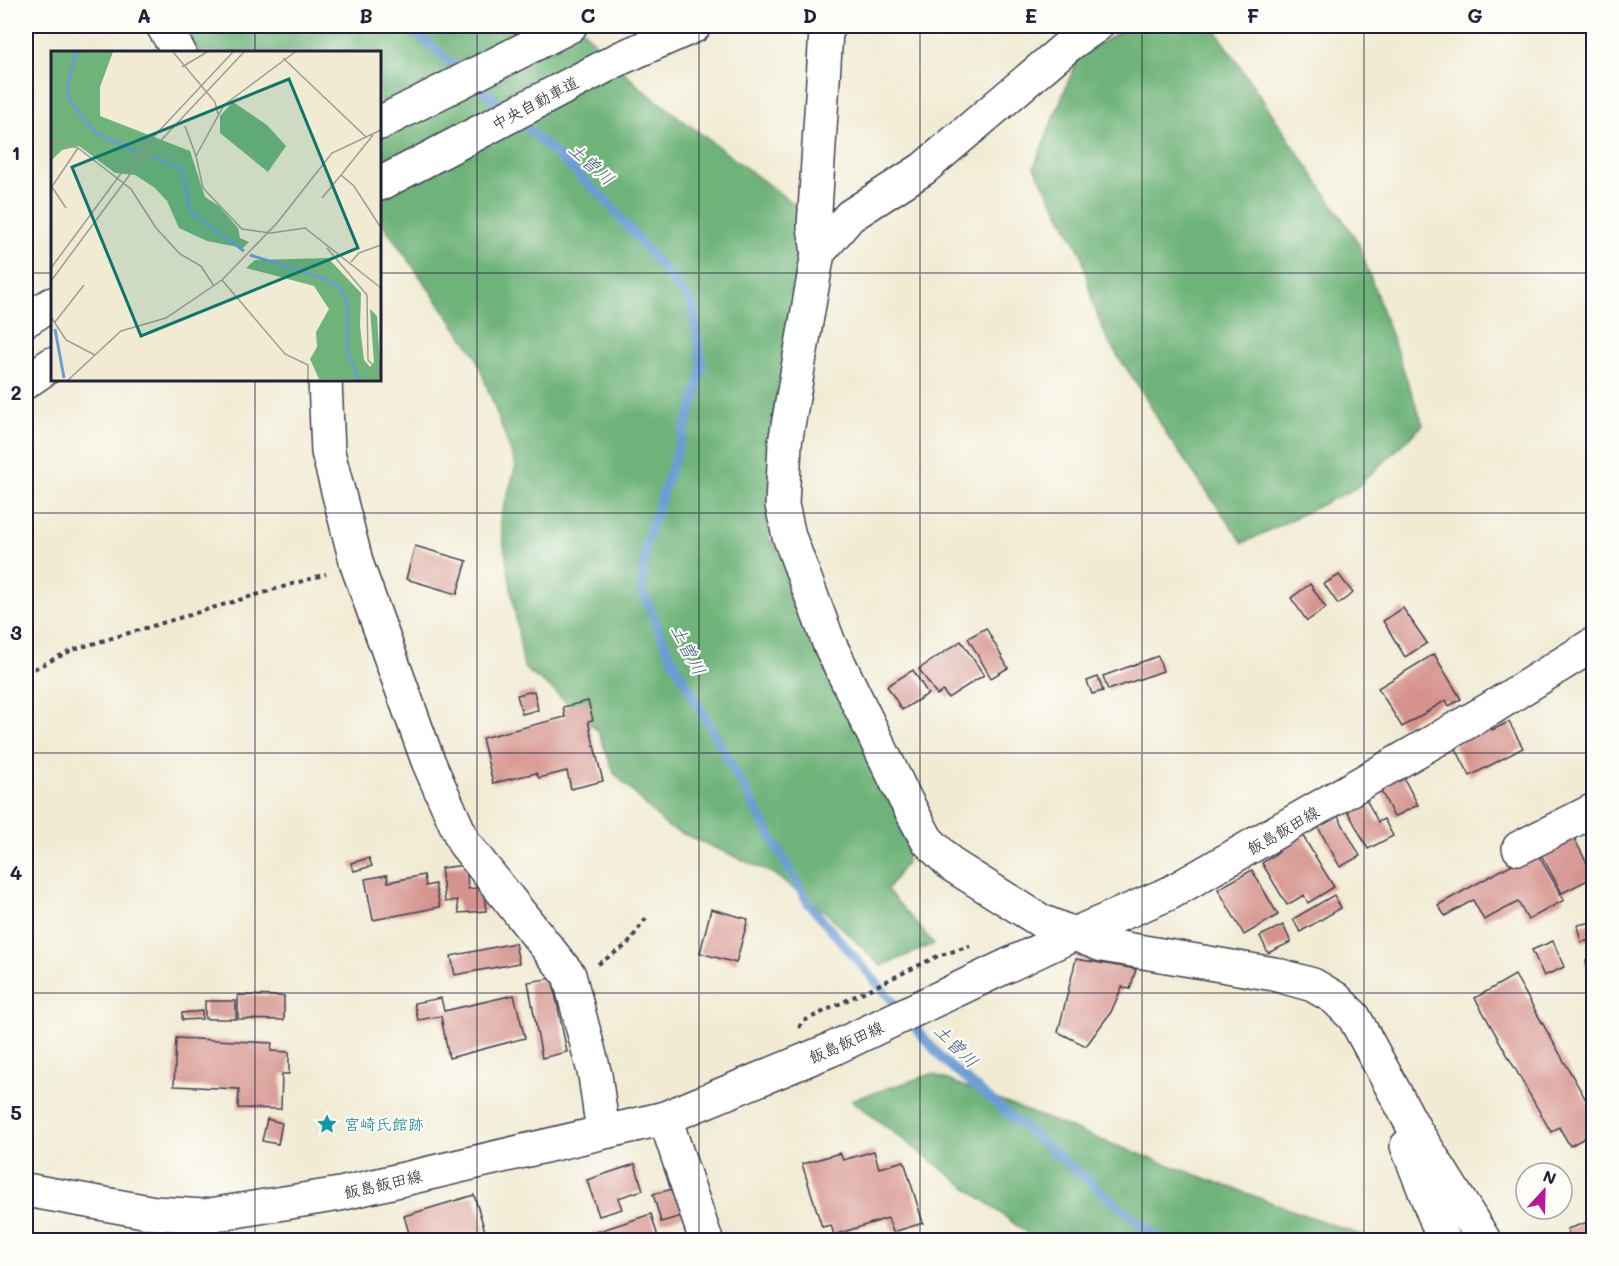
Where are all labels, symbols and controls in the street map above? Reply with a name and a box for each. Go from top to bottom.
text: A [137,2,151,28]
text: B [359,2,373,28]
text: C [581,2,596,28]
text: D [803,2,817,28]
text: E [1025,2,1037,28]
text: F [1247,2,1260,28]
text: G [1467,2,1483,28]
inset map [51,51,381,381]
street label: 中央自動車道 [487,71,582,134]
water label: 土曽川 [564,136,620,190]
text: 1 [12,139,20,165]
text: 2 [10,379,22,405]
text: 3 [10,619,22,645]
water label: 土曽川 [666,620,712,679]
street label: 飯島飯田線 [1243,800,1323,859]
text: 4 [10,859,23,885]
street label: 飯島飯田線 [805,1016,887,1067]
water label: 土曽川 [929,1018,984,1073]
text: 5 [10,1099,22,1125]
place icon: 宮崎氏館跡 [315,1112,339,1136]
place label: 宮崎氏館跡 [344,1113,424,1134]
north arrow [1514,1161,1574,1221]
street label: 飯島飯田線 [342,1164,424,1203]
text: N [1540,1165,1559,1189]

